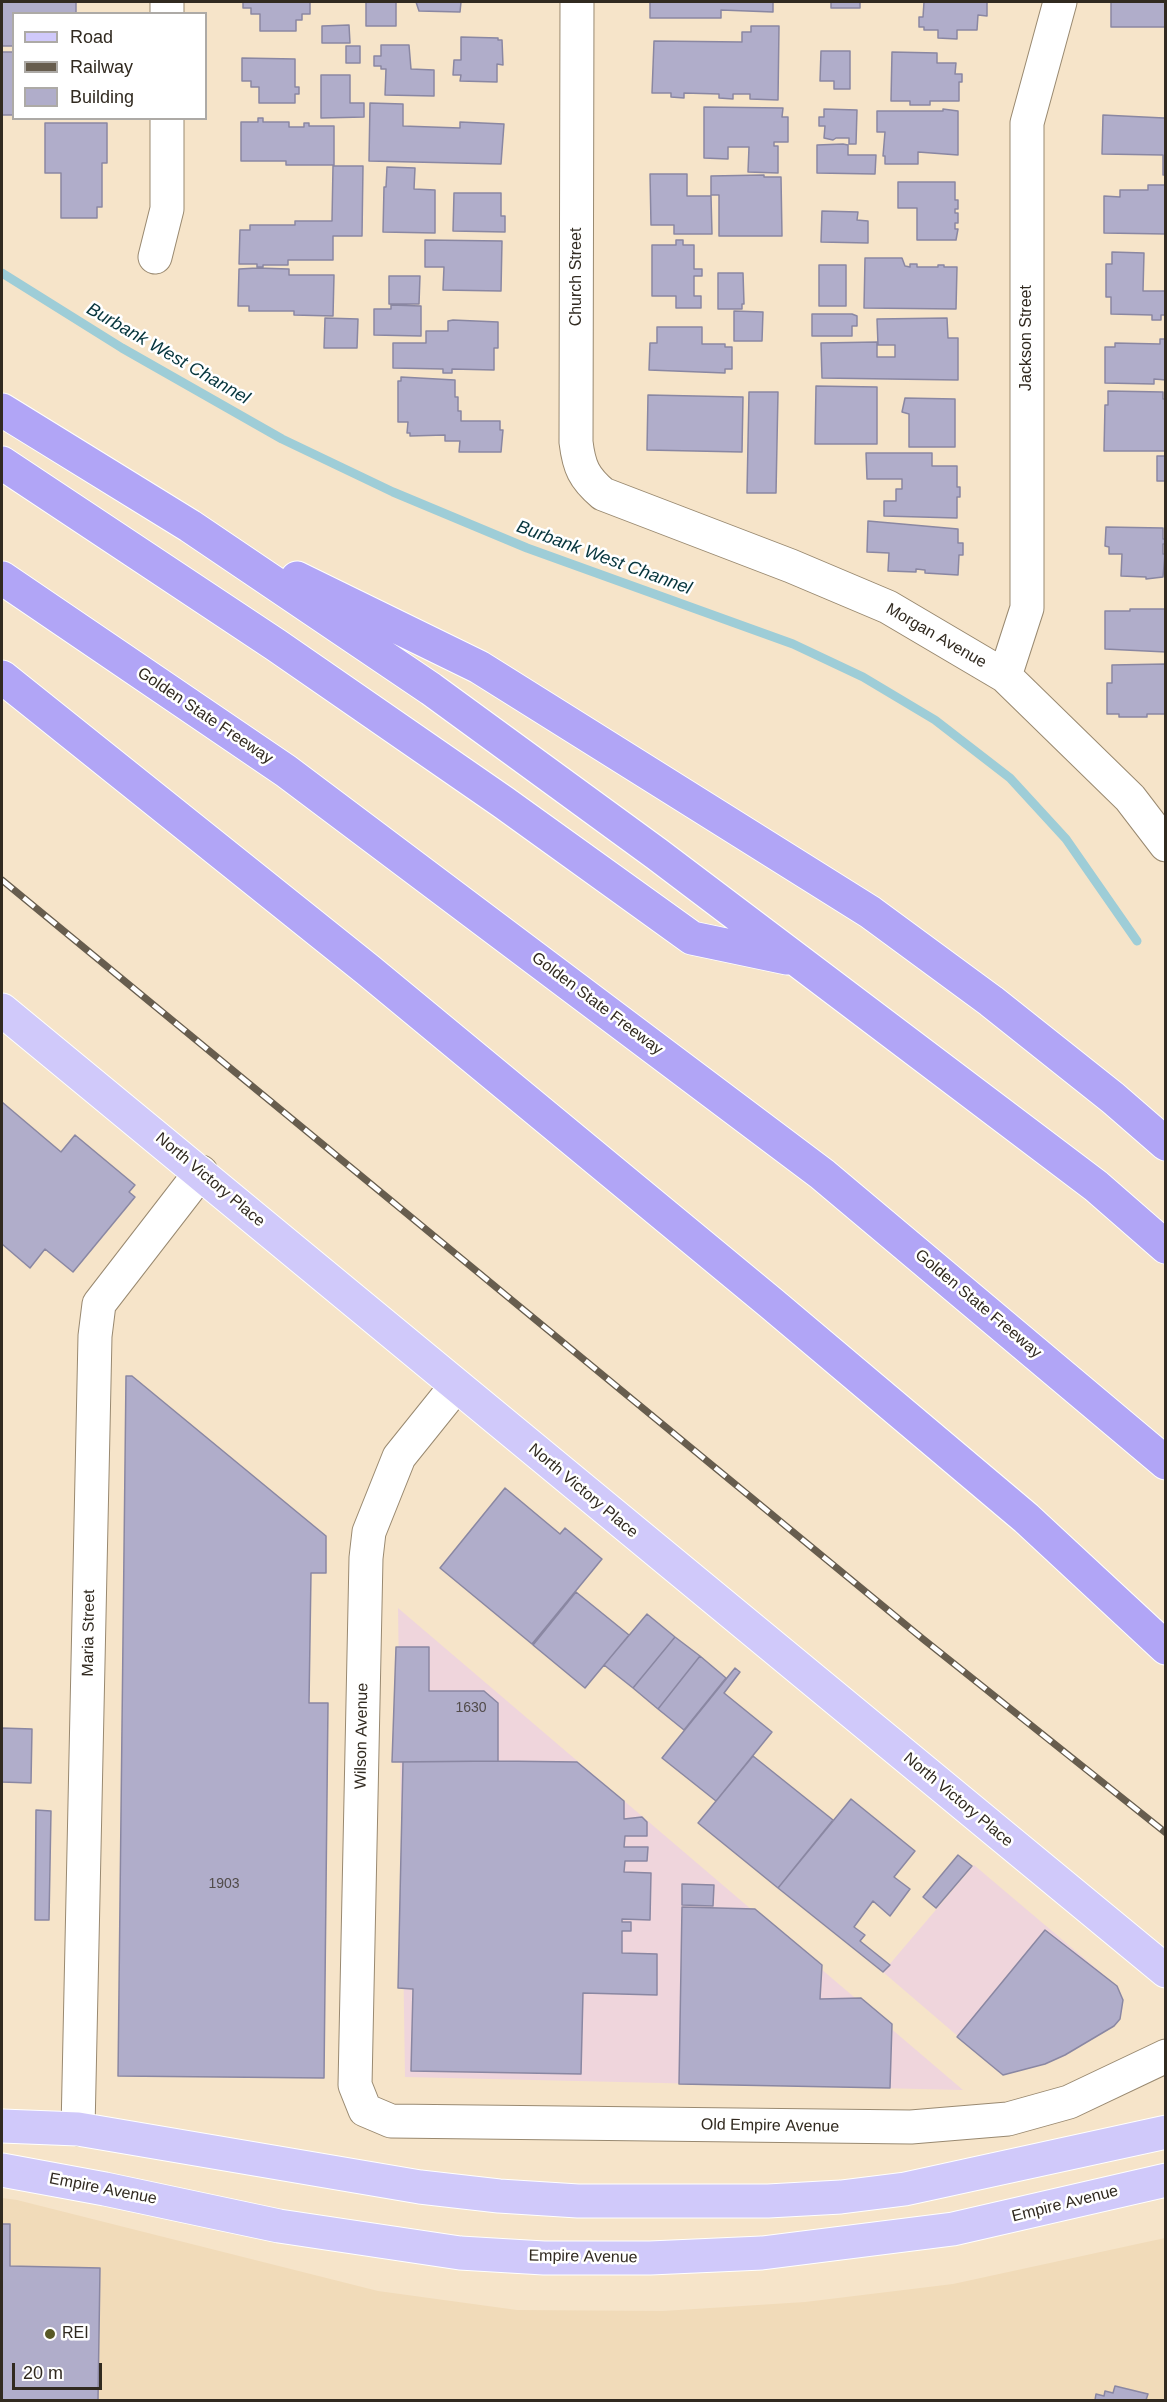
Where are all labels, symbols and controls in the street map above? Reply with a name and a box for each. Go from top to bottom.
legend [12,12,207,120]
text: Road [70,27,113,47]
text: Railway [70,57,133,77]
text: Building [70,87,134,107]
street label: Church Street [567,228,587,326]
street label: Jackson Street [1017,285,1037,391]
water label: Burbank West Channel [83,298,253,410]
water label: Burbank West Channel [513,516,695,600]
street label: Morgan Avenue [882,600,990,672]
street label: Golden State Freeway [134,664,276,768]
street label: Golden State Freeway [528,948,666,1060]
street label: North Victory Place [151,1129,269,1231]
street label: Golden State Freeway [911,1245,1045,1363]
street label: North Victory Place [524,1440,642,1542]
street label: Maria Street [79,1589,99,1677]
street label: Wilson Avenue [351,1683,373,1789]
house number: 1630 [455,1700,487,1716]
street label: North Victory Place [899,1749,1017,1851]
house number: 1903 [208,1876,240,1892]
street label: Old Empire Avenue [701,2115,839,2137]
street label: Empire Avenue [48,2169,158,2209]
street label: Empire Avenue [1010,2181,1120,2227]
street label: Empire Avenue [528,2246,638,2268]
place label: REI [62,2324,89,2344]
marker: REI [43,2327,57,2341]
scale bar [15,2351,105,2389]
text: 20 m [23,2363,63,2383]

